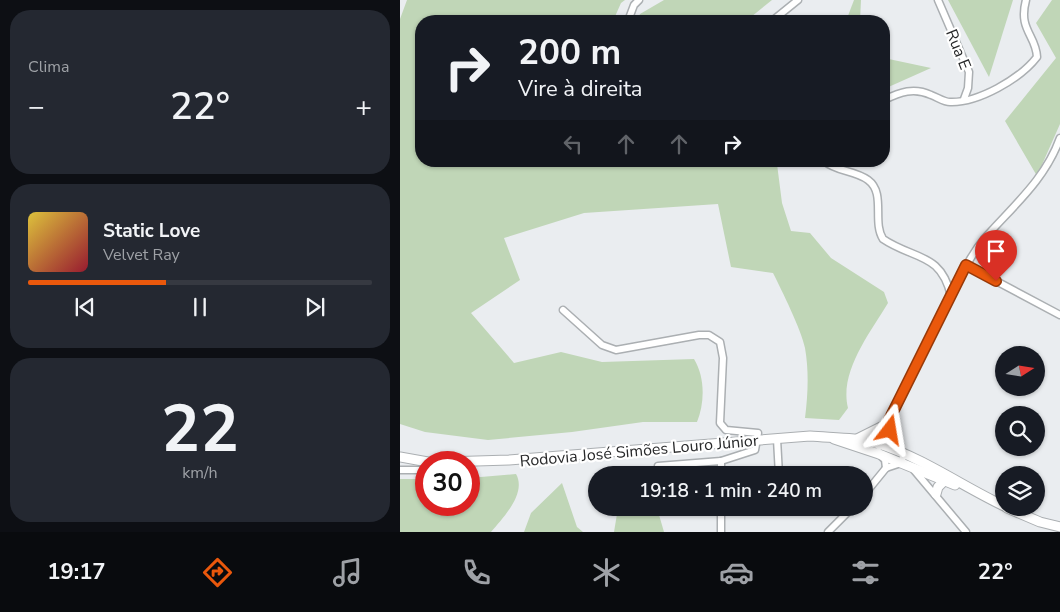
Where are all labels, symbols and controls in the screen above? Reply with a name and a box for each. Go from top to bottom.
street label: Rua E [940,26,976,73]
text: 200 m [518,29,621,76]
icon: right [435,35,500,100]
text: Clima [28,56,69,78]
text: Vire à direita [518,74,643,104]
text: 22° [170,81,230,132]
text: − [28,88,45,126]
text: + [355,88,372,126]
icon: left [559,130,587,158]
icon: ahead [612,130,640,158]
icon: ahead [665,130,693,158]
icon: right [718,130,746,158]
text: Static Love [103,218,200,244]
pin [975,230,1017,281]
icon: arrive [982,237,1010,265]
text: Velvet Ray [103,244,180,266]
icon: previous [71,293,99,321]
icon: pause [186,293,214,321]
icon: next [301,293,329,321]
north arrow [995,346,1045,396]
map controls [995,346,1045,516]
text: 22 [161,385,239,474]
position arrow [863,403,915,455]
button: search [995,406,1045,456]
street label: Rodovia José Simões Louro Júnior [519,430,760,472]
speed limit sign: 30 [415,451,480,516]
text: km/h [182,462,218,484]
button: layers [995,466,1045,516]
text: 19:18 · 1 min · 240 m [639,478,822,504]
icon: directions [200,555,235,590]
icon: music [330,555,365,590]
icon: phone [459,555,494,590]
icon: climate [589,555,624,590]
icon: car [719,555,754,590]
icon: filters [848,555,883,590]
text: 19:17 [47,557,106,587]
text: 22° [978,557,1013,587]

